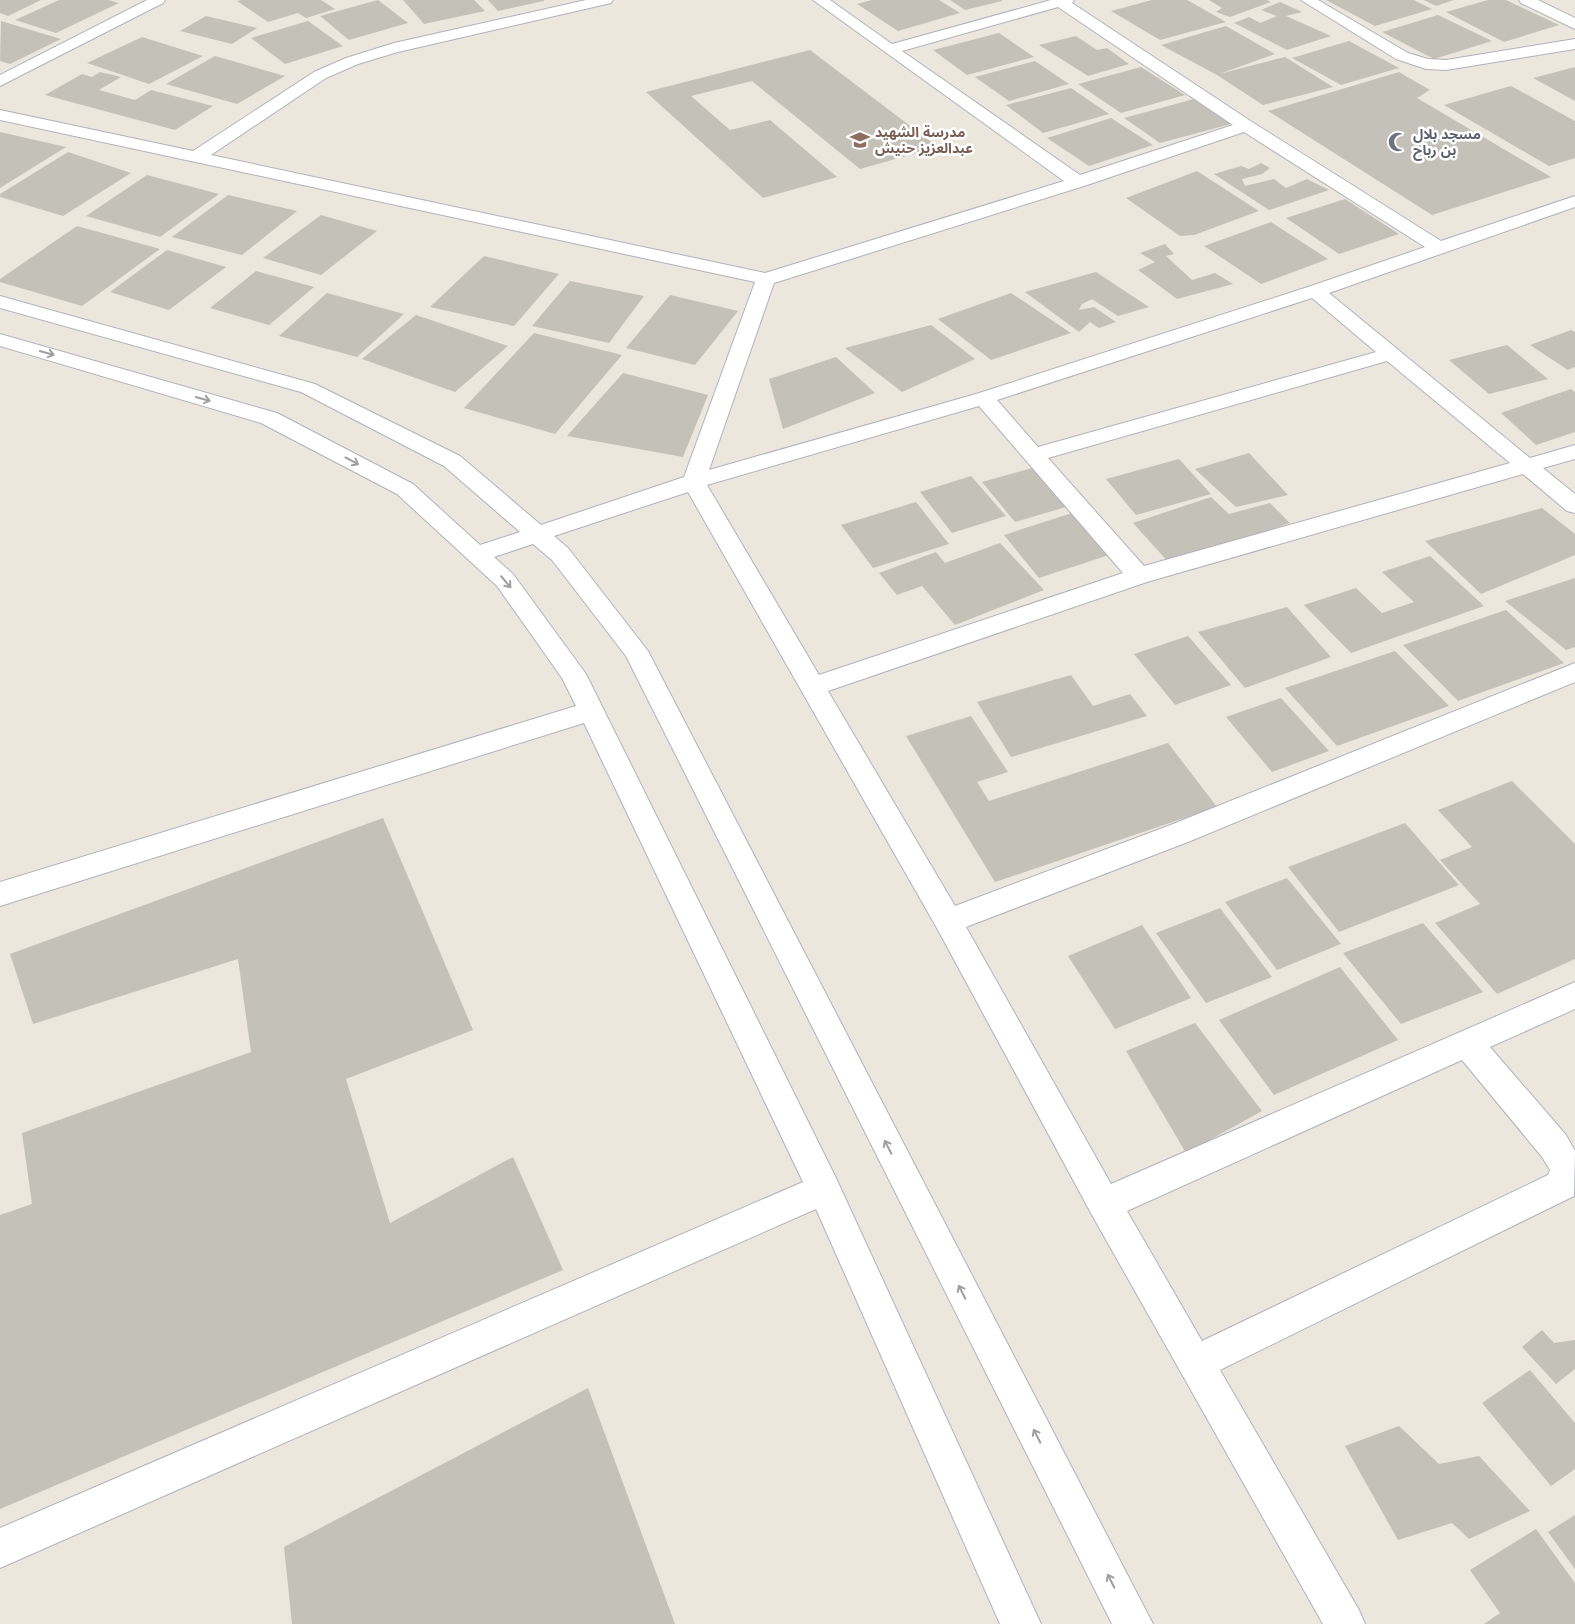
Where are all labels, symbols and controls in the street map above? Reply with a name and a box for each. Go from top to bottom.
place label: مدرسة الشهيد عبدالعزيز حنيش [875,123,973,157]
place label: مسجد بلال بن رباح [1413,125,1481,161]
school or university icon: مدرسة الشهيد عبدالعزيز حنيش [849,129,871,151]
mosque icon: مسجد بلال بن رباح [1387,131,1409,153]
one-way arrow [38,349,54,359]
one-way arrow [194,394,210,404]
one-way arrow [344,457,359,466]
one-way arrow [500,576,512,589]
one-way arrow [883,1140,892,1155]
one-way arrow [957,1284,967,1299]
one-way arrow [1032,1429,1041,1444]
one-way arrow [1106,1573,1116,1588]

